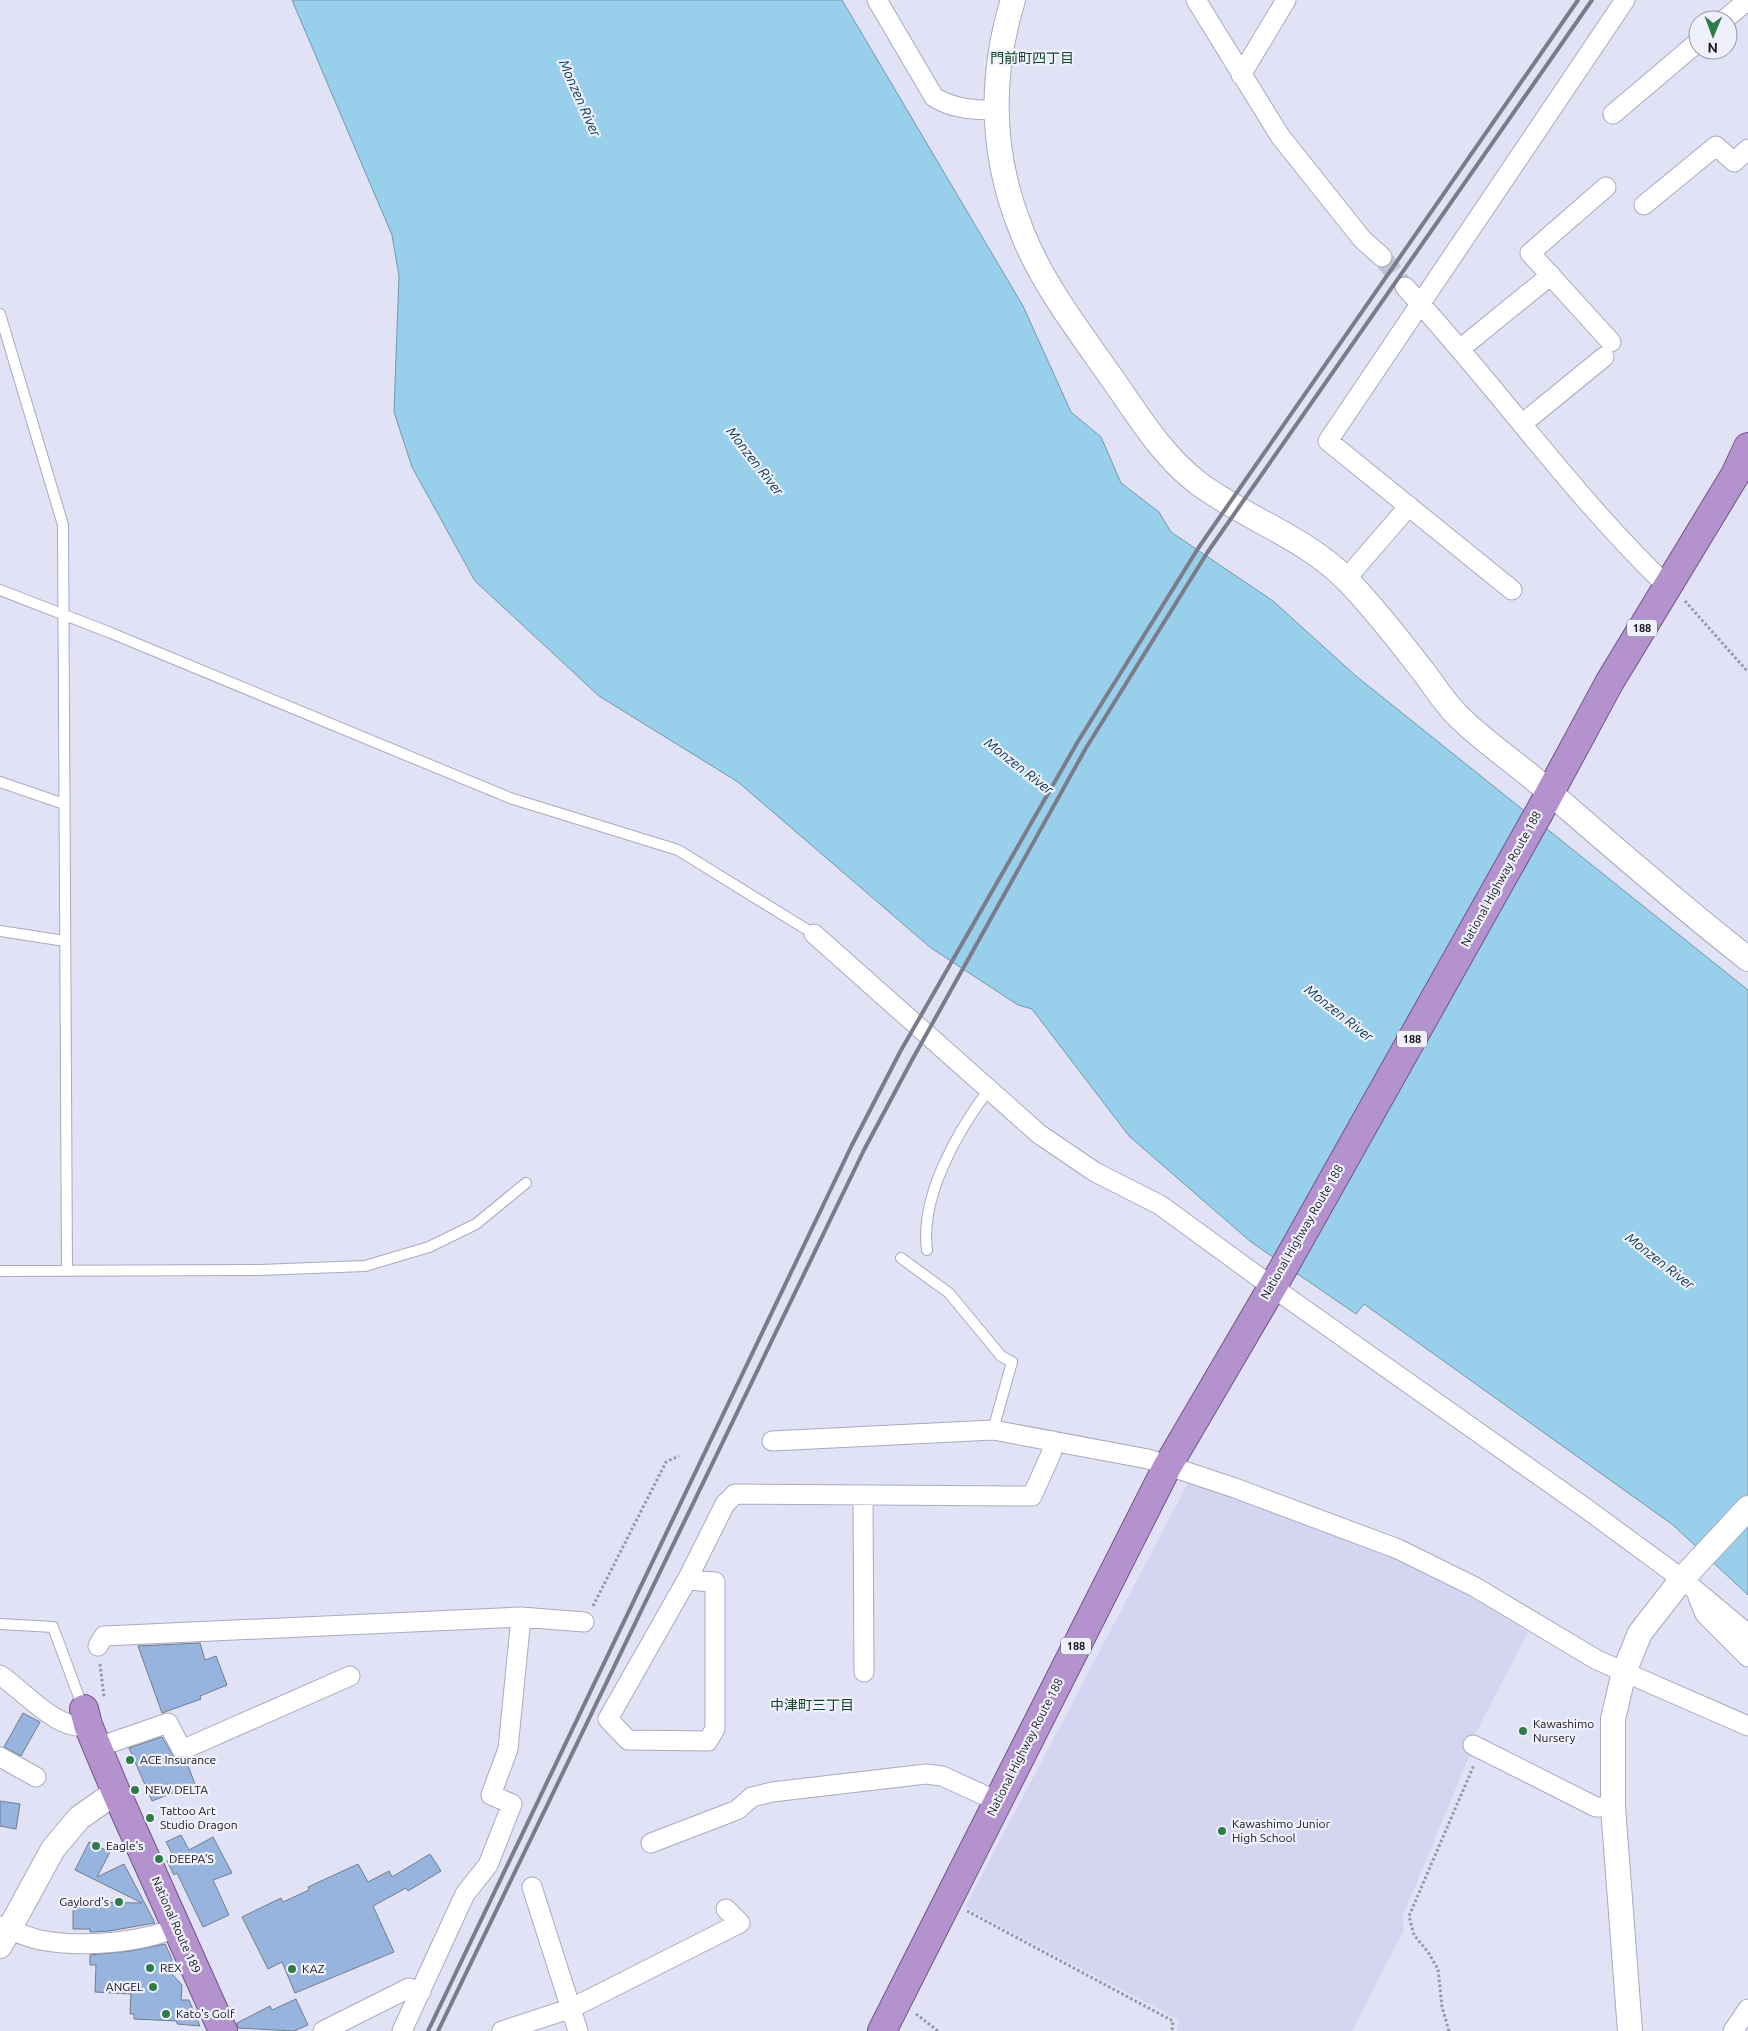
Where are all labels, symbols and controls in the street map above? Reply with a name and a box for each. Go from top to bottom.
north arrow [1688,10,1738,60]
text: N [1707,40,1718,56]
district label: 門前町四丁目 [990,50,1074,66]
water label: Monzen River [556,57,604,140]
water label: Monzen River [723,423,787,499]
road number: 188 [1627,620,1657,636]
water label: Monzen River [981,734,1057,798]
street label: National Highway Route 188 [1458,809,1543,949]
water label: Monzen River [1301,981,1377,1045]
road number: 188 [1397,1030,1427,1048]
street label: National Highway Route 188 [1258,1162,1346,1301]
water label: Monzen River [1622,1229,1698,1293]
road number: 188 [1061,1638,1091,1654]
street label: National Highway Route 188 [984,1675,1065,1818]
district label: 中津町三丁目 [770,1697,854,1713]
place label: Kawashimo Nursery [1533,1717,1594,1744]
marker: Kawashimo Nursery [1517,1725,1529,1737]
place label: ACE Insurance [140,1753,216,1766]
marker: ACE Insurance [124,1754,136,1766]
place label: NEW DELTA [145,1783,208,1796]
marker: NEW DELTA [129,1784,141,1796]
place label: Tattoo Art Studio Dragon [160,1804,238,1831]
marker: Tattoo Art Studio Dragon [144,1812,156,1824]
place label: Kawashimo Junior High School [1232,1817,1331,1844]
marker: Kawashimo Junior High School [1216,1825,1228,1837]
place label: Eagle's [106,1839,144,1852]
marker: Eagle's [90,1840,102,1852]
place label: DEEPA'S [169,1852,214,1865]
marker: DEEPA'S [153,1853,165,1865]
street label: National Route 189 [149,1875,204,1975]
place label: Gaylord's [59,1895,109,1908]
marker: Gaylord's [113,1896,125,1908]
place label: REX [160,1961,182,1974]
marker: REX [144,1962,156,1974]
place label: KAZ [302,1962,325,1975]
marker: KAZ [286,1963,298,1975]
place label: ANGEL [106,1980,143,1993]
marker: ANGEL [147,1981,159,1993]
place label: Kato's Golf [176,2007,235,2020]
marker: Kato's Golf [160,2008,172,2020]

